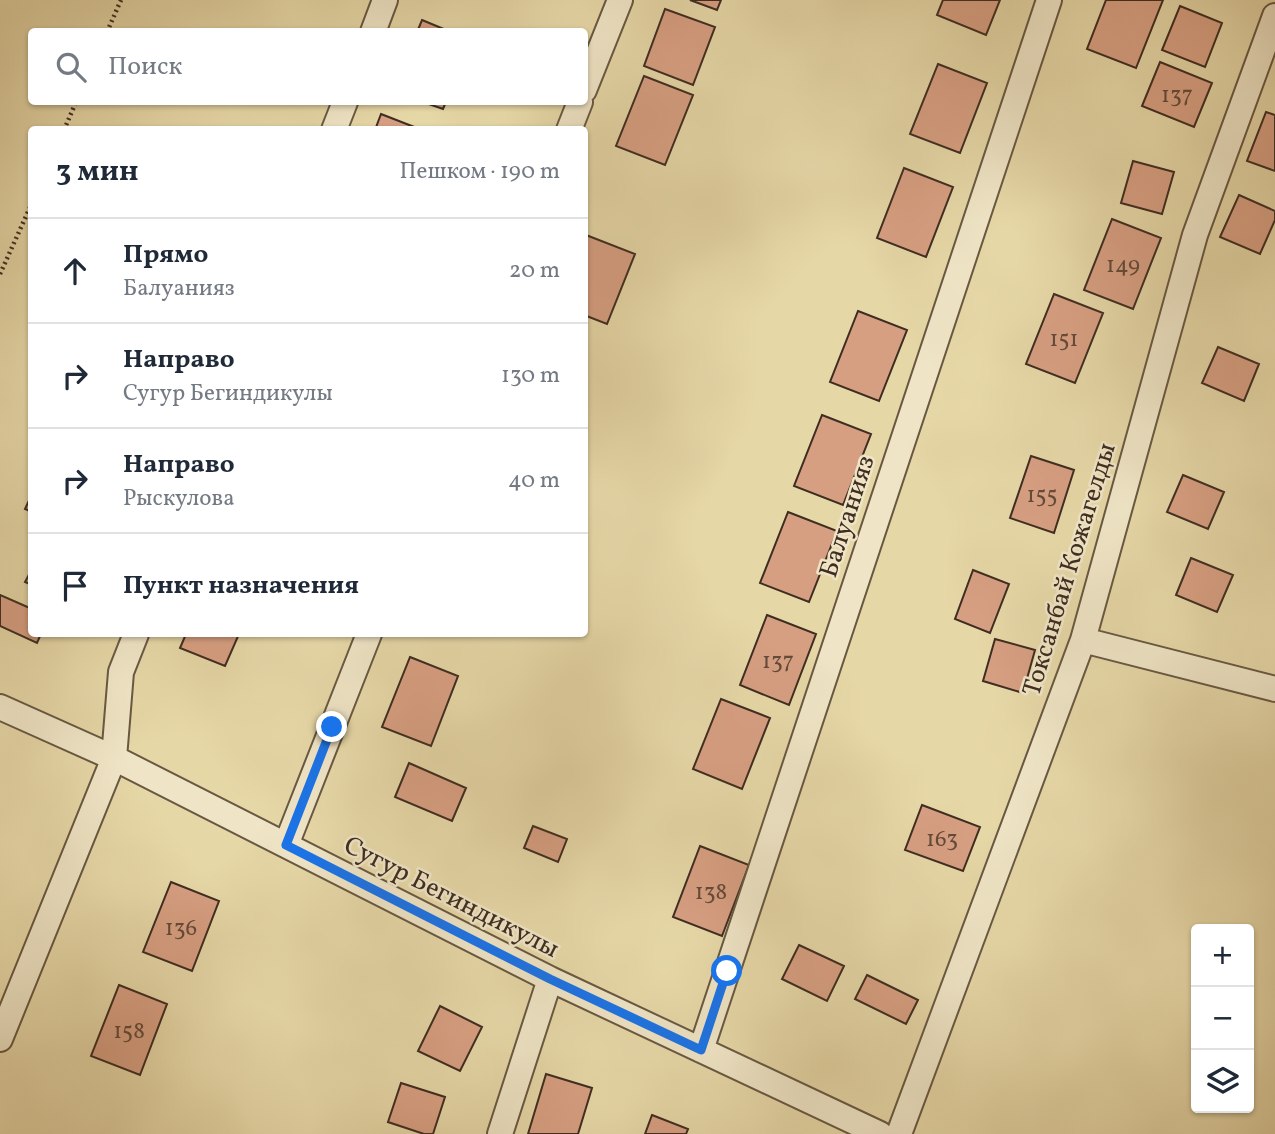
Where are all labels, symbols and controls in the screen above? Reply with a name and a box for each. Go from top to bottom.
search box [28,28,588,105]
icon: search [52,48,90,86]
text: Поиск [108,49,182,85]
house number: 137 [1161,80,1193,112]
text: 3 мин [56,151,139,193]
text: Пешком · 190 m [400,156,560,188]
text: Прямо [123,237,208,273]
house number: 149 [1106,250,1140,282]
icon: ahead [56,252,94,290]
text: 20 m [509,255,560,287]
text: Балуанияз [123,273,235,305]
house number: 151 [1050,324,1078,356]
text: Направо [123,342,235,378]
icon: right [56,357,94,395]
text: 130 m [501,360,560,392]
text: Сугур Бегиндикулы [123,378,333,410]
street label: Токсанбай Кожагелды [1014,439,1126,701]
text: Направо [123,447,235,483]
street label: Балуанияз [811,451,885,582]
icon: right [56,462,94,500]
text: 40 m [508,465,560,497]
house number: 155 [1026,480,1058,512]
text: Рыскулова [123,483,235,515]
icon: arrive [56,567,94,605]
text: Пункт назначения [123,568,359,604]
house number: 137 [762,646,794,678]
route end [316,711,347,742]
house number: 163 [926,824,958,856]
street label: Сугур Бегиндикулы [337,828,565,968]
house number: 138 [695,877,727,909]
house number: 136 [165,913,197,945]
map controls [1191,924,1254,1113]
button: + [1191,924,1254,987]
route start [711,955,742,986]
button: − [1191,987,1254,1050]
house number: 158 [113,1016,145,1048]
button: layers [1191,1050,1254,1113]

